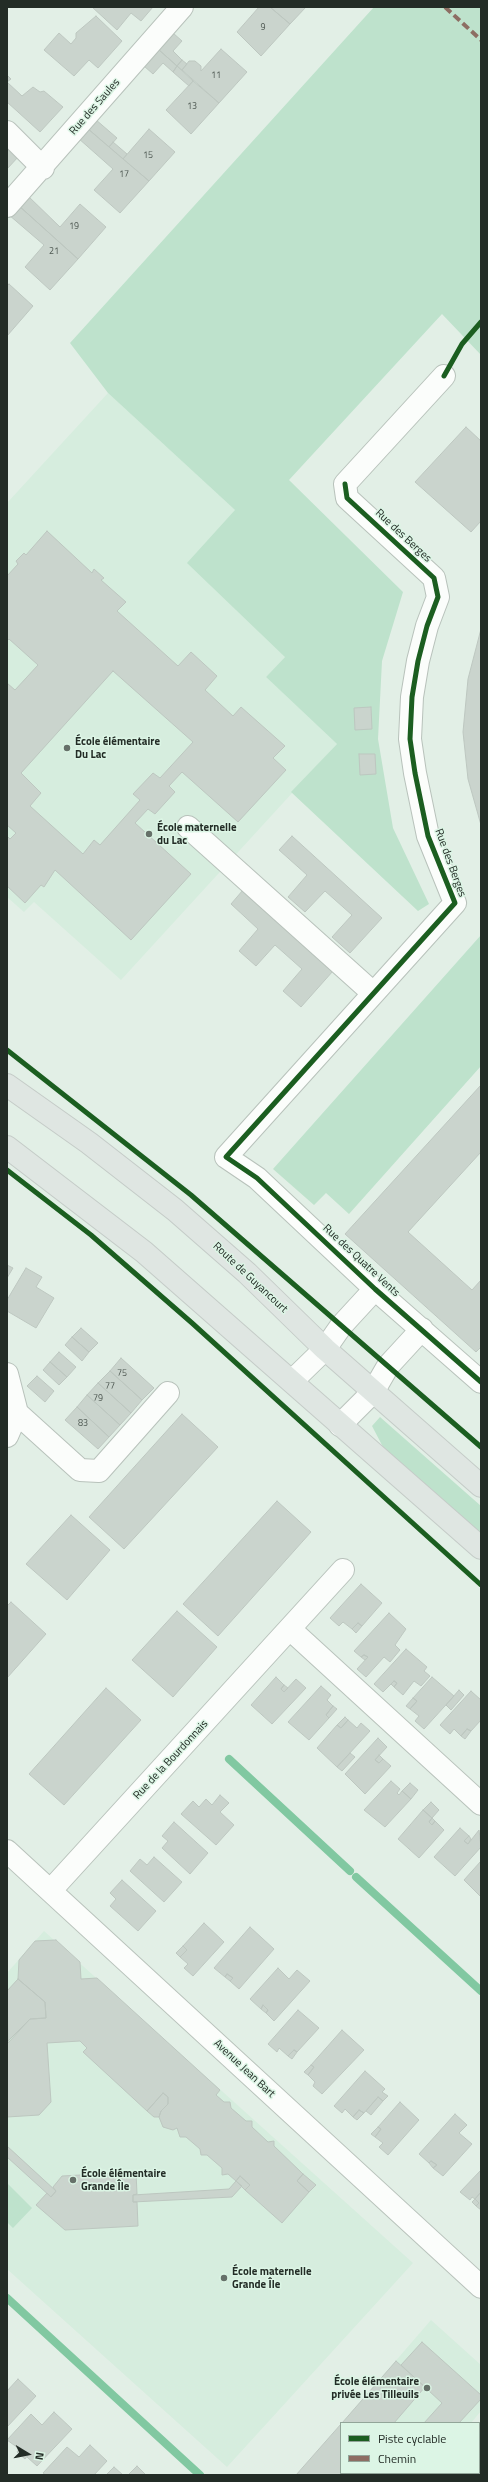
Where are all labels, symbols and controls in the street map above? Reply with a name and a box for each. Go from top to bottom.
house number: 9 [260,23,266,33]
house number: 11 [211,71,221,81]
street label: Rue des Saules [67,76,123,138]
house number: 13 [187,102,197,112]
house number: 15 [143,151,153,161]
house number: 17 [119,170,129,180]
house number: 19 [69,222,79,232]
house number: 21 [49,247,59,257]
street label: Rue des Berges [372,507,434,565]
place label: École élémentaire Du Lac [75,735,160,761]
marker: École élémentaire Du Lac [62,743,72,753]
place label: École maternelle du Lac [157,821,237,847]
street label: Rue des Berges [432,827,468,899]
marker: École maternelle du Lac [144,829,154,839]
street label: Rue des Quatre Vents [320,1222,402,1300]
street label: Route de Guyancourt [210,1240,290,1316]
house number: 75 [117,1369,127,1379]
house number: 77 [105,1382,115,1392]
house number: 79 [93,1394,103,1404]
house number: 83 [78,1419,88,1429]
street label: Rue de la Bourdonnais [131,1718,211,1802]
street label: Avenue Jean Bart [211,2037,277,2101]
place label: École élémentaire Grande Île [81,2167,166,2193]
marker: École élémentaire Grande Île [68,2175,78,2185]
place label: École maternelle Grande Île [232,2265,312,2291]
marker: École maternelle Grande Île [219,2273,229,2283]
place label: École élémentaire privée Les Tilleuils [331,2375,419,2401]
marker: École élémentaire privée Les Tilleuils [422,2383,432,2393]
legend [340,2422,480,2474]
text: Piste cyclable [378,2429,446,2448]
north arrow [8,2434,48,2474]
text: Chemin [378,2449,416,2468]
text: N [31,2451,48,2461]

